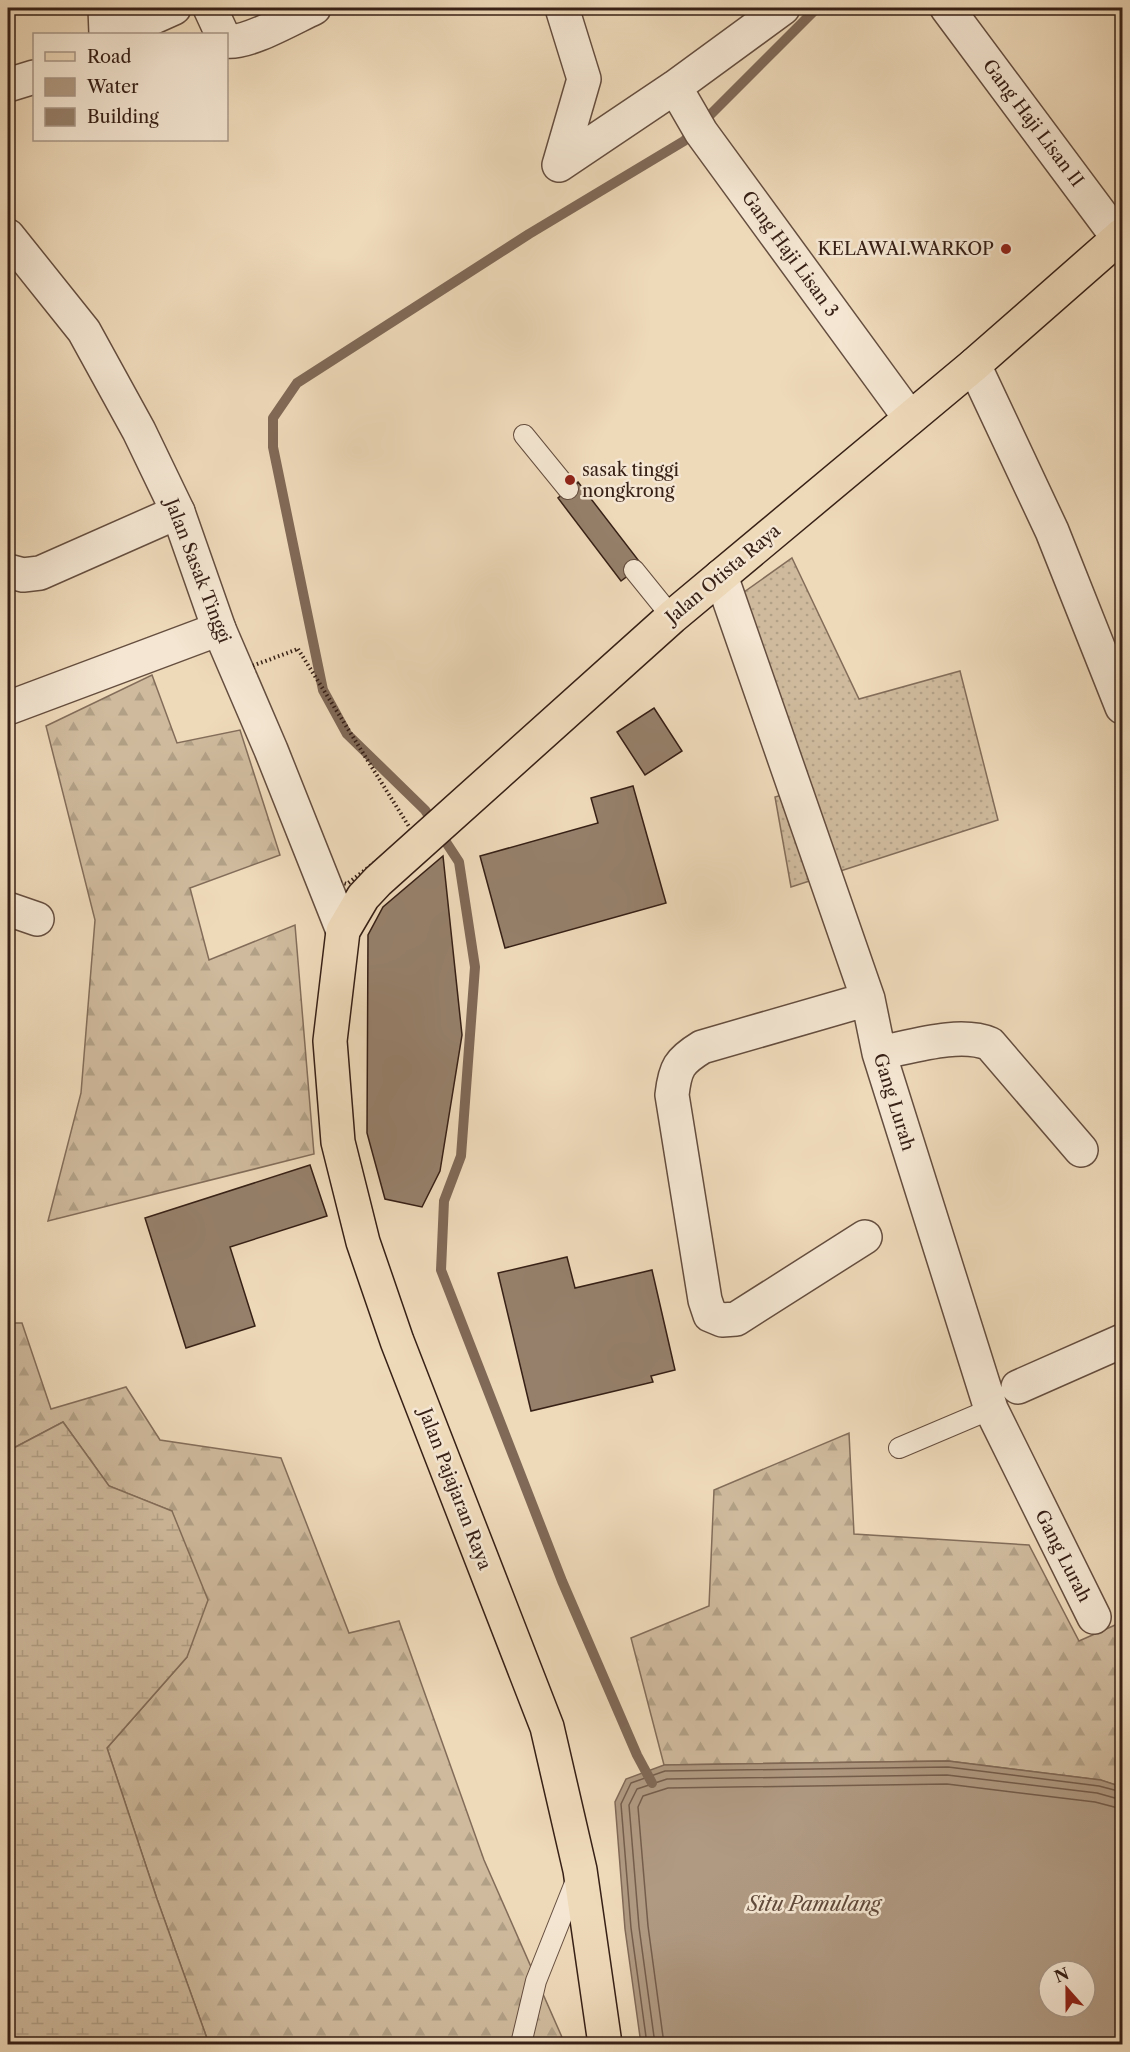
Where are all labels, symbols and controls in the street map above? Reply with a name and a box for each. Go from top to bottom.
legend [33,33,228,141]
text: Road [87,46,132,68]
street label: Gang Haji Lisan II [978,55,1088,191]
text: Water [86,76,139,98]
text: Building [87,106,159,128]
street label: Gang Haji Lisan 3 [737,187,843,321]
place label: KELAWAI.WARKOP [818,238,994,260]
marker: KELAWAI.WARKOP [999,242,1013,256]
place label: sasak tinggi nongkrong [582,459,680,502]
marker: sasak tinggi nongkrong [563,473,577,487]
street label: Jalan Sasak Tinggi [159,493,236,647]
street label: Jalan Otista Raya [659,519,785,630]
street label: Gang Lurah [869,1051,919,1153]
street label: Jalan Pajajaran Raya [413,1402,496,1573]
street label: Gang Lurah [1030,1506,1096,1606]
water label: Situ Pamulang [746,1892,883,1916]
north arrow [1037,1959,1097,2019]
text: N [1052,1963,1072,1987]

